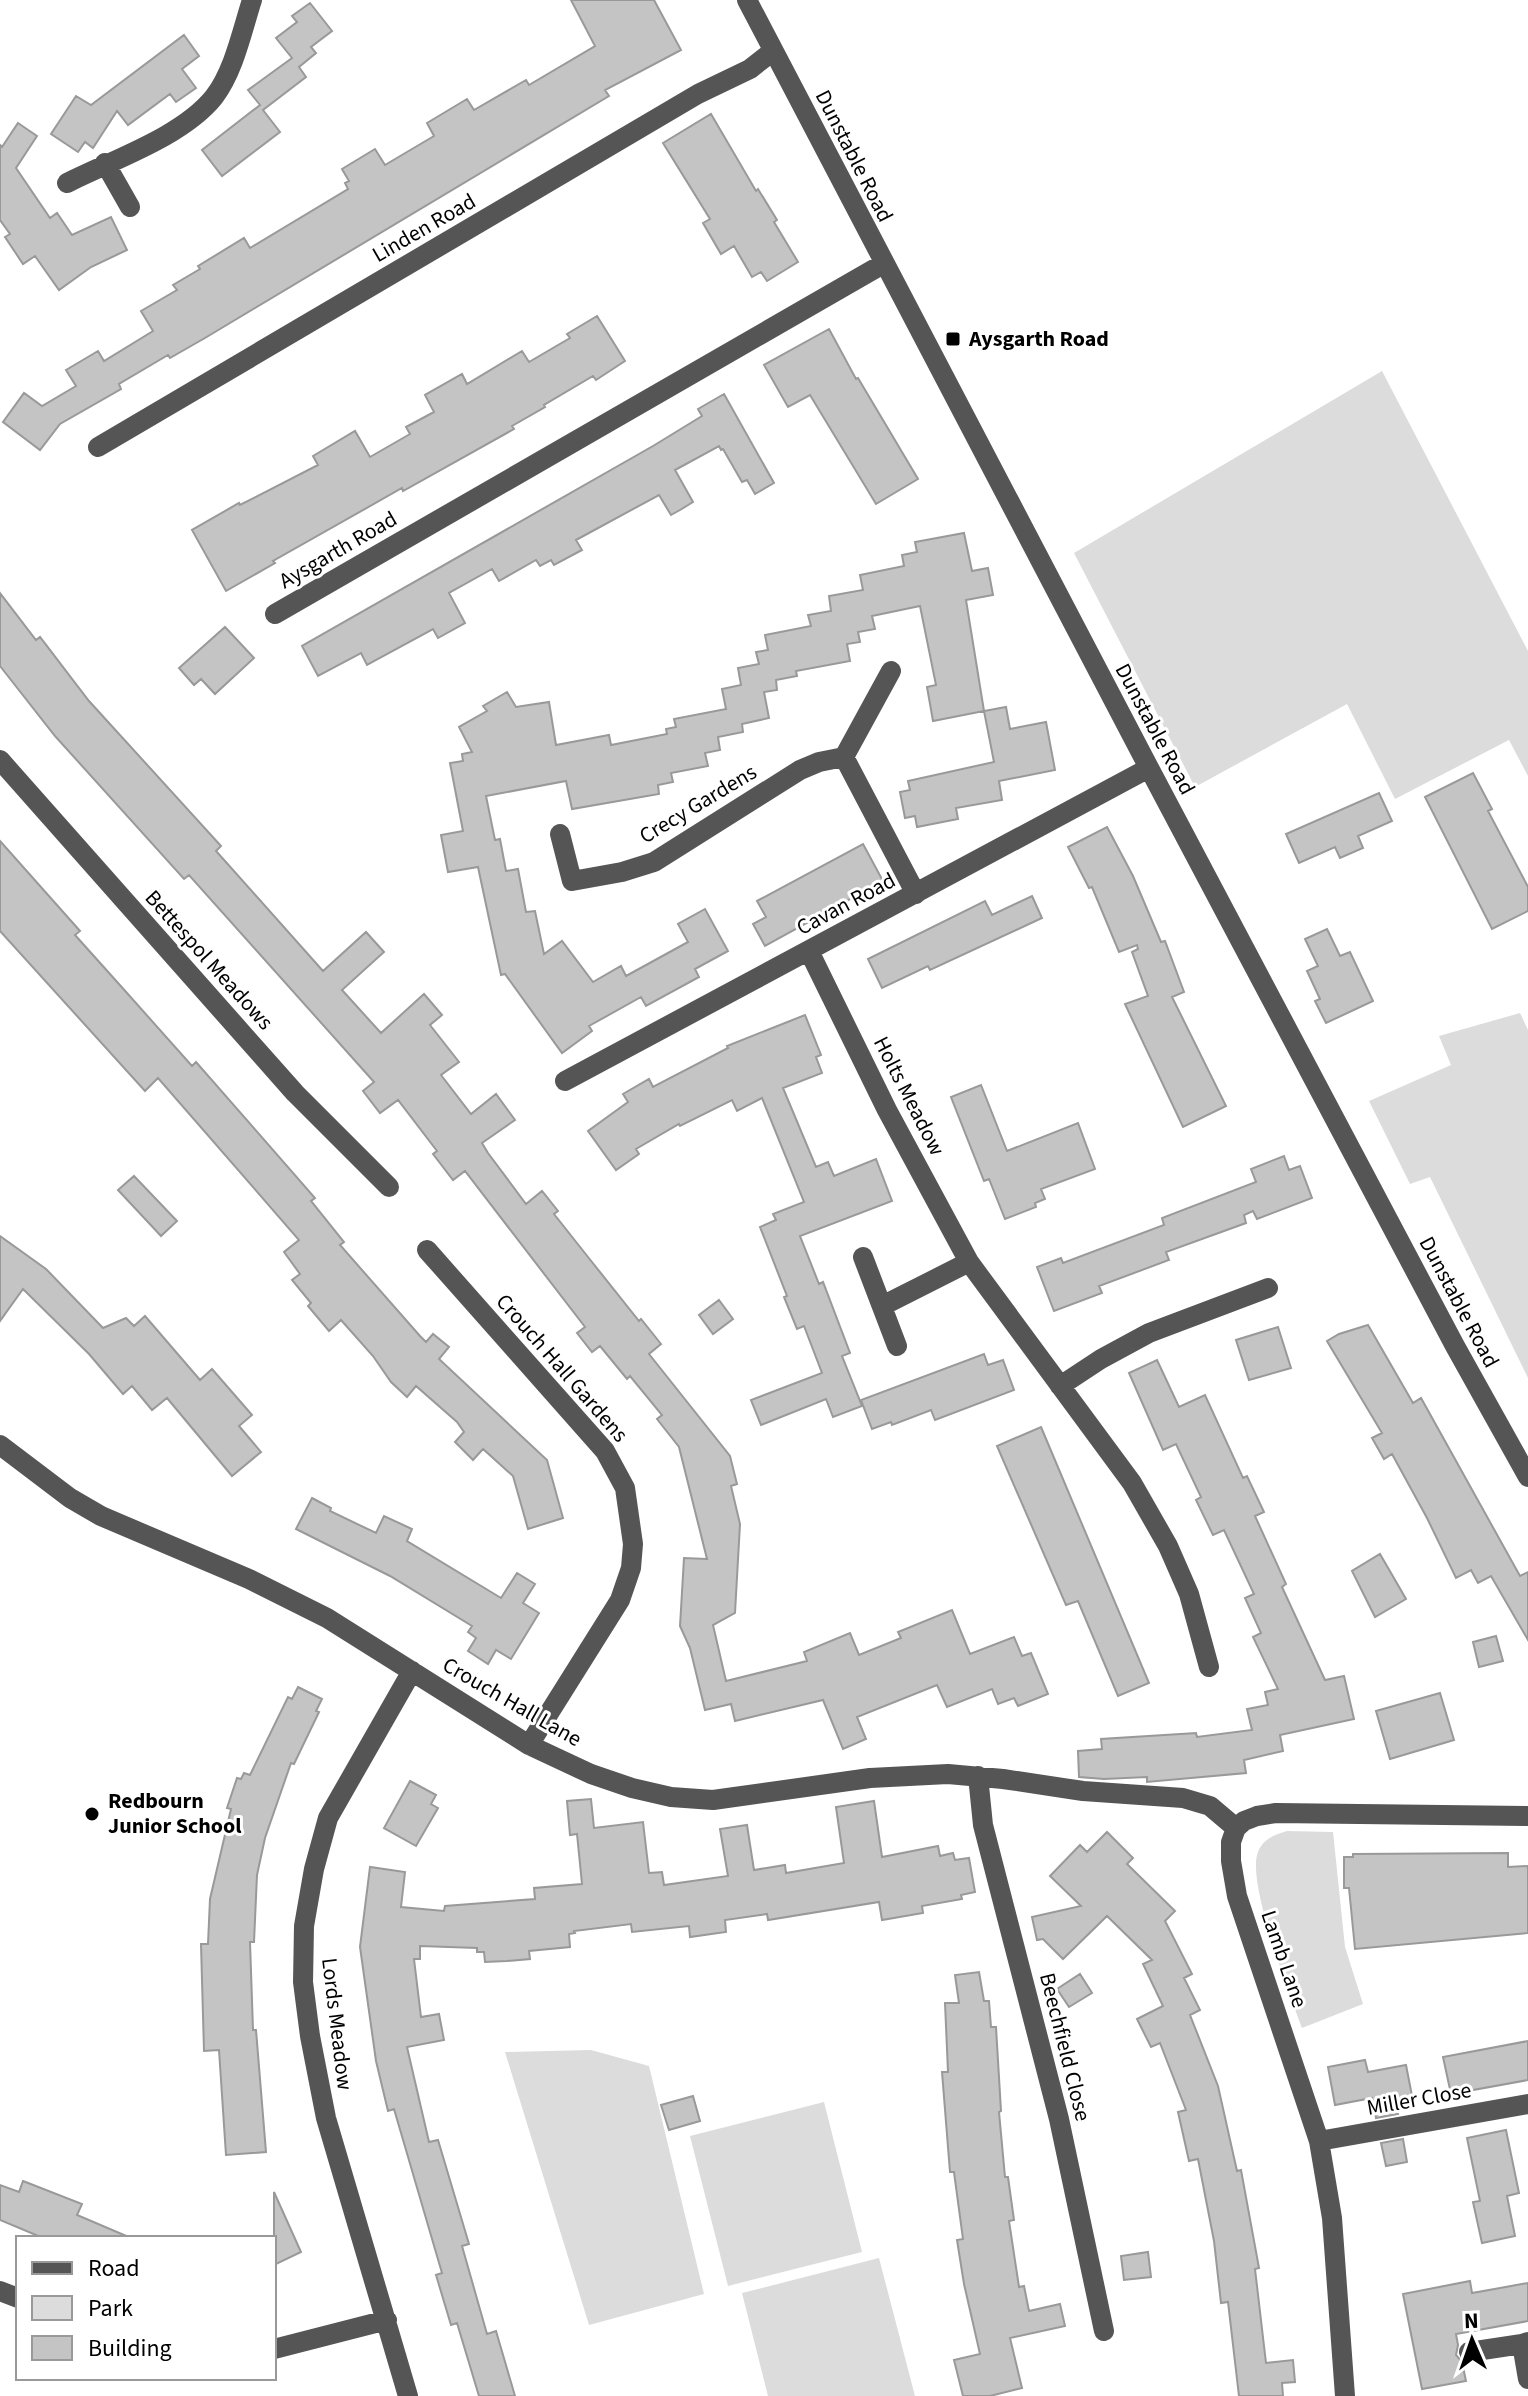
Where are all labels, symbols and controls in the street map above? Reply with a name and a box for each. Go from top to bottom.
street label: Dunstable Road [807,84,901,228]
street label: Linden Road [366,185,482,271]
place label: Aysgarth Road [968,323,1109,355]
marker: Aysgarth Road [944,330,962,348]
street label: Aysgarth Road [273,503,403,597]
street label: Dunstable Road [1107,658,1203,800]
street label: Crecy Gardens [633,756,763,852]
street label: Cavan Road [791,864,901,944]
street label: Bettespol Meadows [137,883,281,1037]
street label: Holts Meadow [865,1031,953,1161]
street label: Dunstable Road [1411,1231,1507,1373]
street label: Crouch Hall Gardens [488,1287,636,1449]
street label: Crouch Hall Lane [436,1649,588,1755]
place label: Redbourn Junior School [108,1785,242,1842]
marker: Redbourn Junior School [83,1805,101,1823]
street label: Lamb Lane [1252,1906,1316,2012]
street label: Lords Meadow [313,1956,361,2092]
street label: Beechfield Close [1031,1969,1099,2125]
street label: Miller Close [1364,2074,1474,2124]
legend [16,2236,276,2380]
text: Road [88,2251,140,2286]
text: Park [88,2291,133,2326]
north arrow [1432,2300,1512,2380]
text: N [1463,2305,1479,2337]
text: Building [88,2331,172,2366]

